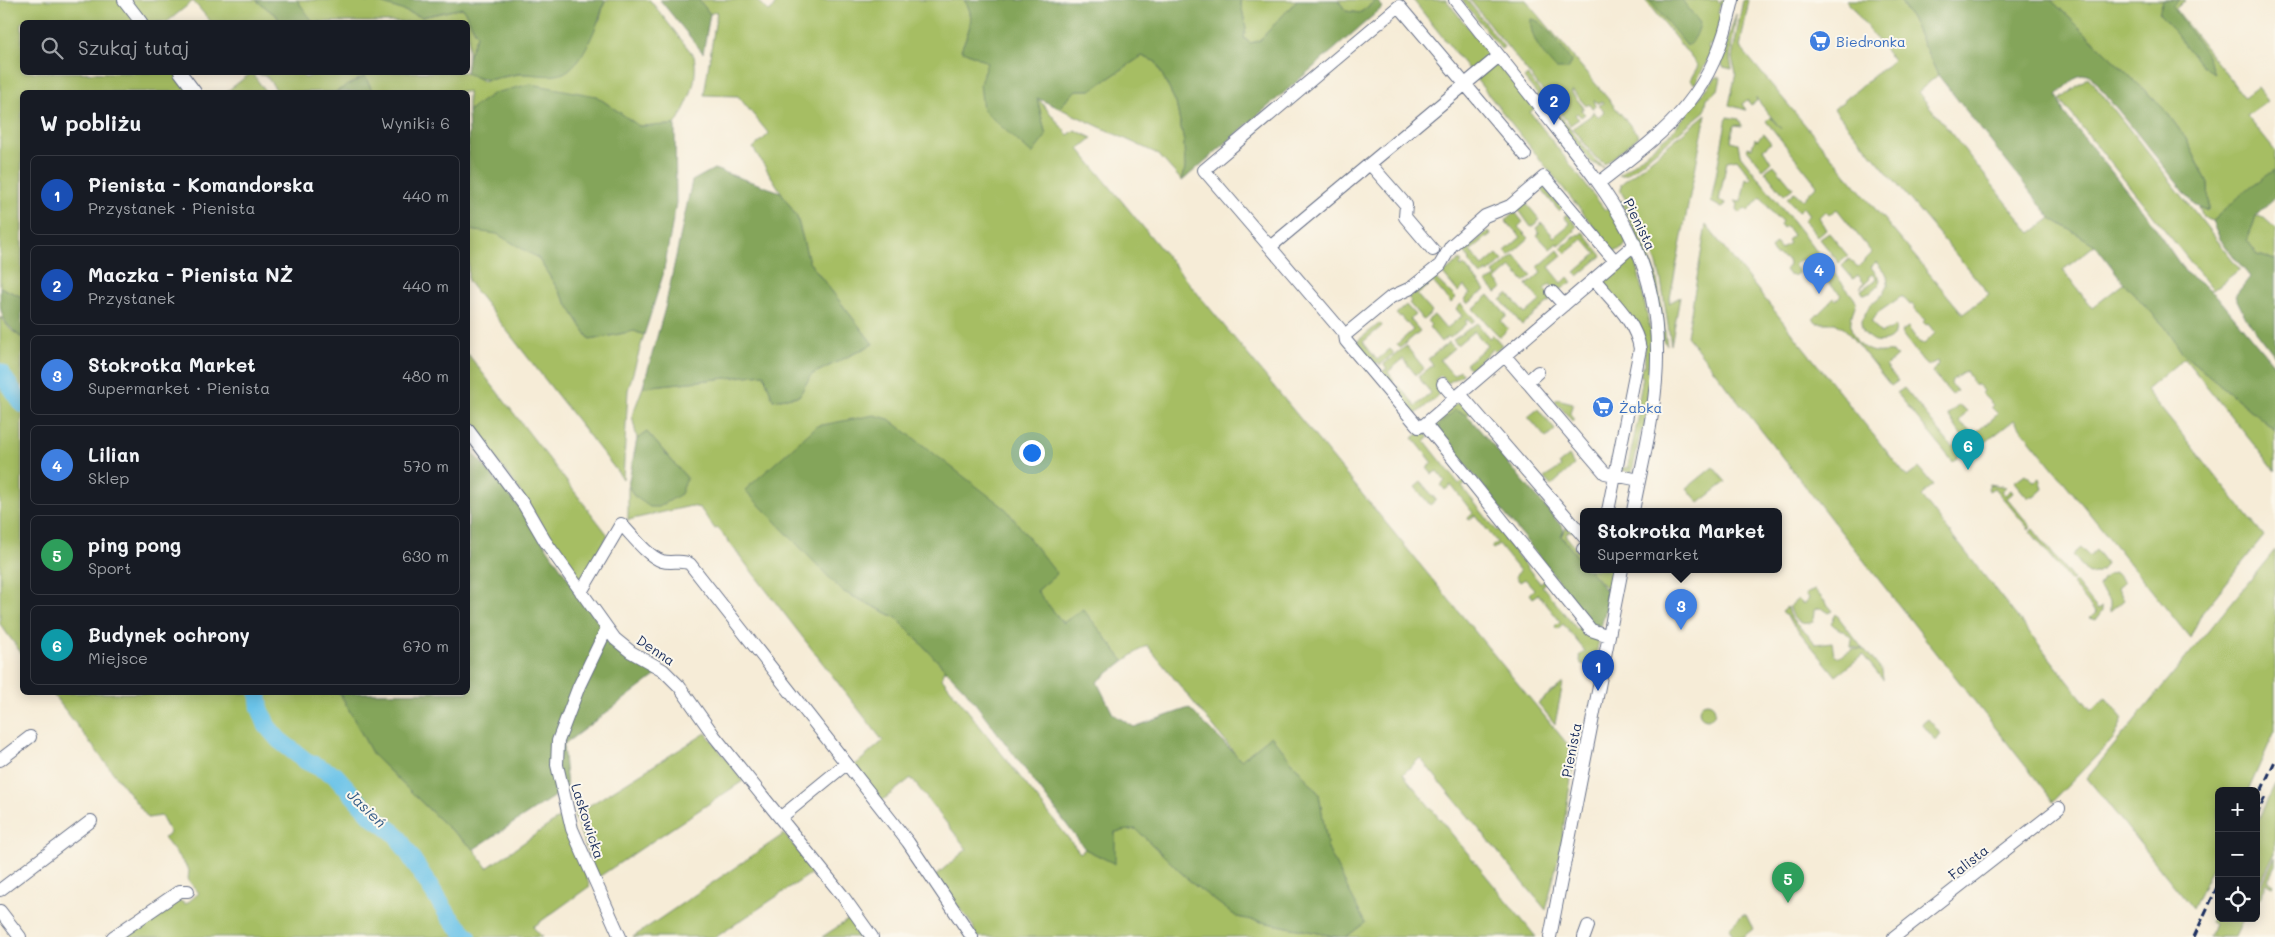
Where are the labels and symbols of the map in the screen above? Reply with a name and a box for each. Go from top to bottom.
supermarket icon: Biedronka [1808,29,1832,53]
place label: Biedronka [1836,32,1906,51]
pin: 2 [1538,84,1570,125]
street label: Pienista [1619,195,1661,253]
pin: 4 [1803,253,1835,294]
supermarket icon: Żabka [1591,395,1615,419]
place label: Żabka [1619,398,1662,417]
pin: 6 [1952,429,1984,470]
your location [1019,440,1045,466]
pin: 3 [1665,589,1697,630]
street label: Denna [633,630,679,670]
pin: 1 [1582,650,1614,691]
street label: Pienista [1556,721,1586,779]
street label: Laskowicka [567,781,609,861]
water label: Jasień [343,784,391,832]
street label: Falista [1944,840,1992,884]
pin: 5 [1772,862,1804,903]

